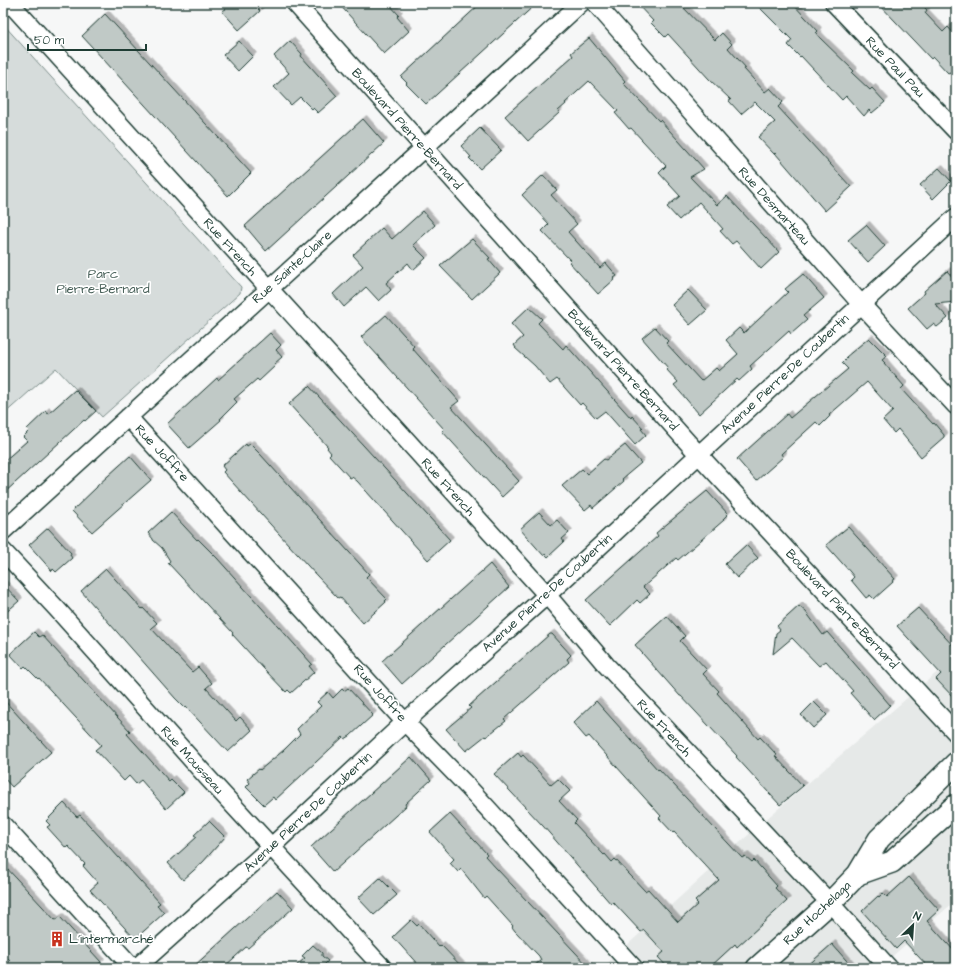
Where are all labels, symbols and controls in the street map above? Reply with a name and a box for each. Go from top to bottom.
scale bar [28,26,146,52]
text: 50 m [34,32,65,49]
street label: Rue Paul Pau [861,33,929,102]
street label: Boulevard Pierre-Bernard [348,64,467,194]
street label: Rue Desmarteau [734,163,814,249]
street label: Rue French [199,214,261,280]
street label: Rue Sainte-Claire [248,226,336,308]
park label: Parc Pierre-Bernard [56,265,150,298]
street label: Boulevard Pierre-Bernard [564,305,683,435]
street label: Avenue Pierre-De Coubertin [717,309,853,438]
street label: Rue Joffre [131,421,193,485]
street label: Rue French [417,454,479,520]
street label: Avenue Pierre-De Coubertin [478,529,616,656]
street label: Boulevard Pierre-Bernard [782,545,903,673]
street label: Rue Joffre [349,660,411,726]
street label: Rue French [633,695,696,761]
street label: Rue Mousseau [157,722,228,798]
street label: Avenue Pierre-De Coubertin [240,747,376,876]
street label: Rue Hochelaga [779,877,856,950]
north arrow [893,905,933,945]
text: N [911,908,923,925]
building icon: L'intermarché [48,930,66,948]
place label: L'intermarché [69,930,154,948]

